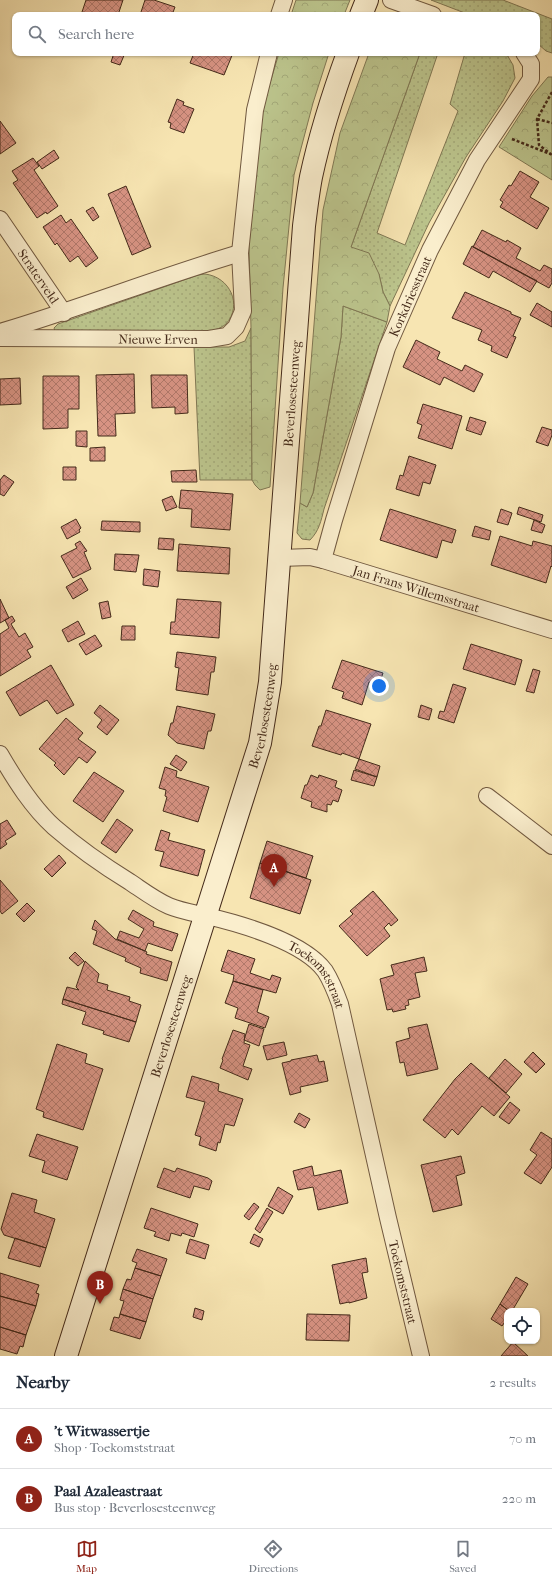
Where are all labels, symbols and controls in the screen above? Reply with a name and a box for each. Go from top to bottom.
search box [12,12,540,56]
icon: search [26,23,48,45]
text: Search here [58,25,134,43]
street label: Straterveld [15,246,63,307]
street label: Korkdriesstraat [385,253,434,339]
street label: Nieuwe Erven [118,331,198,346]
street label: Beverlosesteenweg [280,339,303,447]
street label: Jan Frans Willemsstraat [350,562,482,615]
street label: Beverlosesteenweg [245,662,279,770]
your location [369,676,389,696]
pin: A [261,854,287,887]
street label: Toekomststraat [286,937,348,1010]
street label: Beverlosesteenweg [147,972,194,1079]
street label: Toekomststraat [386,1239,421,1326]
pin: B [87,1271,113,1304]
map controls [504,1308,540,1344]
button: locate [504,1308,540,1344]
text: Nearby [16,1372,70,1392]
text: 2 results [490,1375,536,1390]
text: 't Witwassertje [54,1422,150,1440]
text: A [25,1431,33,1446]
text: 70 m [509,1431,536,1446]
text: Shop · Toekomststraat [54,1440,175,1455]
text: Paal Azaleastraat [54,1482,162,1500]
text: B [25,1491,33,1506]
text: 220 m [502,1491,536,1506]
text: Bus stop · Beverlosesteenweg [54,1500,215,1515]
tab: Map [76,1538,98,1575]
tab: Directions [249,1538,298,1575]
tab: Saved [449,1538,476,1575]

